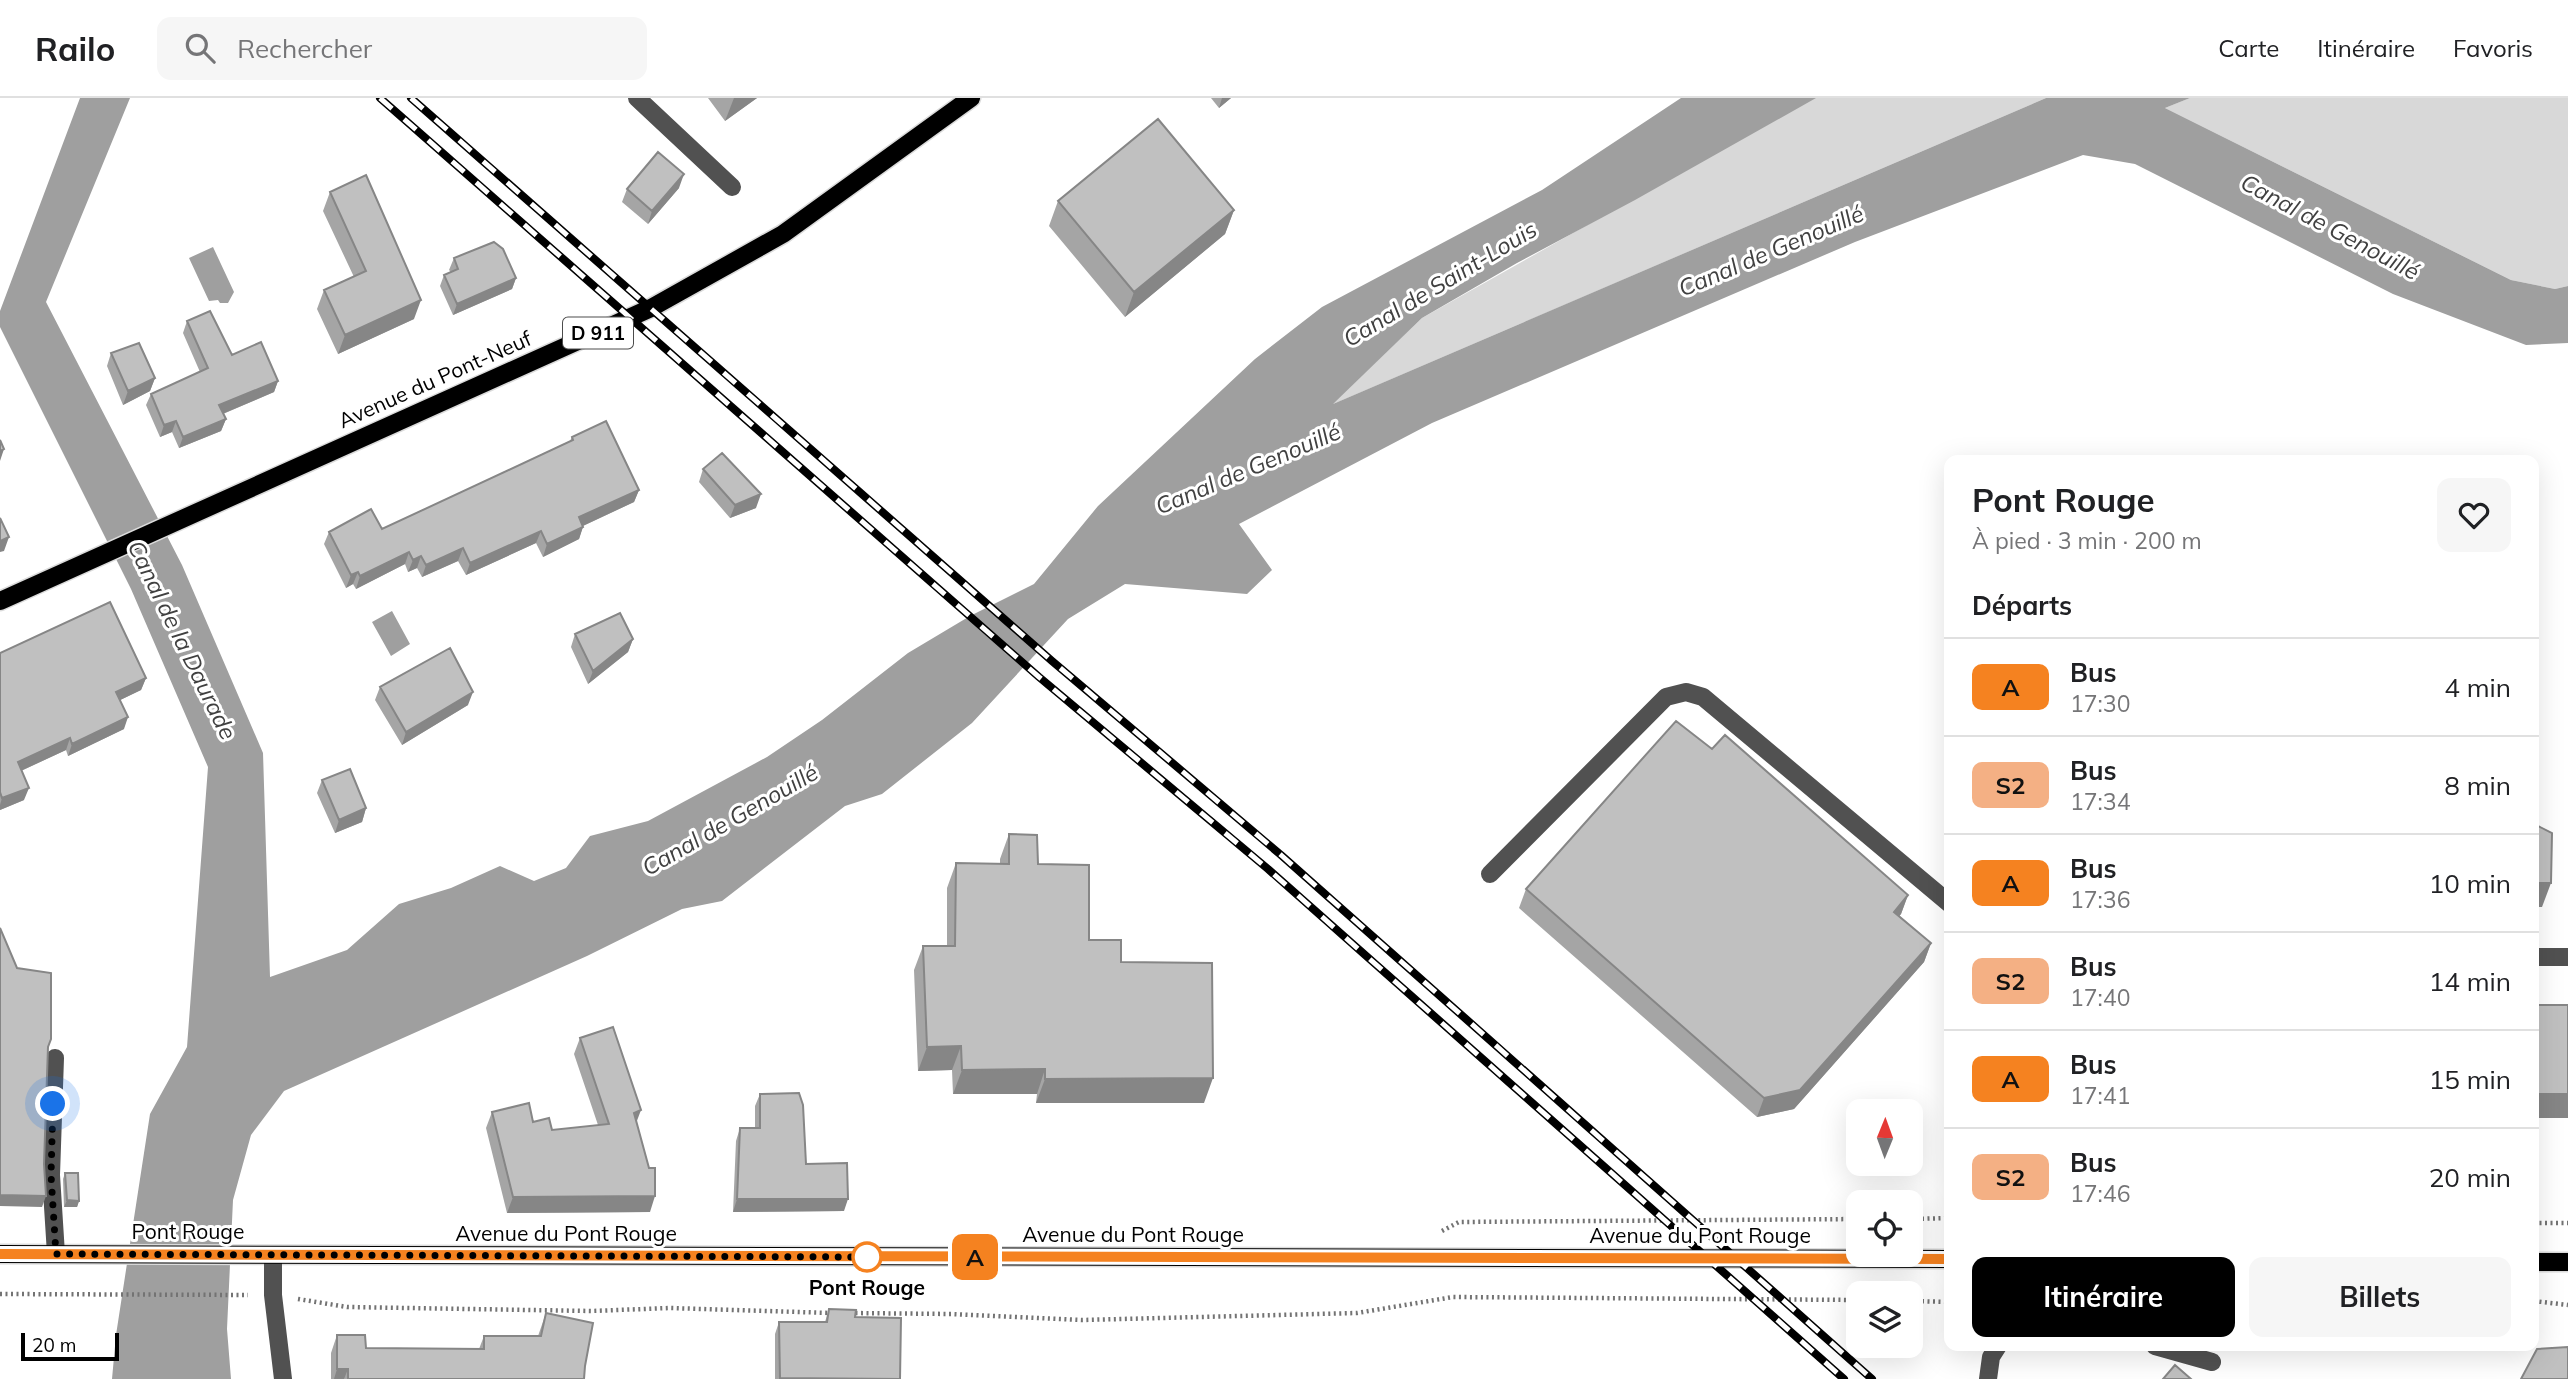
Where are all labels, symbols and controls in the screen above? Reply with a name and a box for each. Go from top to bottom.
search box [157,17,647,80]
text: Railo [35,28,115,69]
icon: search [181,29,219,67]
text: Rechercher [237,32,372,65]
text: Carte [2218,33,2279,63]
text: Itinéraire [2317,33,2415,63]
text: Favoris [2453,33,2533,63]
water label: Canal de Genouillé [2236,167,2425,286]
water label: Canal de Genouillé [1674,198,1868,303]
water label: Canal de Saint-Louis [1338,214,1542,353]
road number: D 911 [563,317,633,348]
street label: Avenue du Pont-Neuf [334,324,536,433]
water label: Canal de Genouillé [1151,416,1345,521]
button: heart [2437,478,2511,552]
text: Pont Rouge [1972,479,2155,520]
text: À pied · 3 min · 200 m [1972,526,2202,555]
water label: Canal de la Daurade [122,535,243,744]
text: Départs [1972,589,2072,622]
text: Bus [2070,656,2116,689]
text: 4 min [2444,671,2511,704]
text: A [2002,672,2020,702]
text: 17:30 [2070,689,2130,718]
text: Bus [2070,754,2116,787]
water label: Canal de Genouillé [637,757,823,882]
text: 8 min [2444,769,2511,802]
text: S2 [1996,770,2025,800]
text: 17:34 [2070,787,2130,816]
text: Bus [2070,852,2116,885]
text: 10 min [2429,867,2511,900]
text: A [2002,868,2020,898]
text: 17:36 [2070,885,2130,914]
text: Bus [2070,950,2116,983]
text: 14 min [2429,965,2511,998]
text: S2 [1996,966,2025,996]
text: 17:40 [2070,983,2130,1012]
text: Bus [2070,1048,2116,1081]
text: 15 min [2429,1063,2511,1096]
text: A [2002,1064,2020,1094]
text: 17:41 [2070,1081,2130,1110]
your location [35,1086,70,1121]
north arrow [1846,1099,1923,1176]
map controls [1846,1099,1923,1358]
text: Bus [2070,1146,2116,1179]
text: 20 min [2429,1161,2511,1194]
text: S2 [1996,1162,2025,1192]
text: 17:46 [2070,1179,2130,1208]
button: locate [1846,1190,1923,1267]
street label: Pont Rouge [132,1218,244,1244]
street label: Avenue du Pont Rouge [455,1220,677,1246]
street label: Avenue du Pont Rouge [1022,1221,1244,1247]
street label: Avenue du Pont Rouge [1589,1222,1811,1248]
line badge: A [952,1234,998,1280]
marker: Pont Rouge [852,1242,882,1272]
text: A [966,1242,984,1272]
button: Itinéraire [1972,1257,2235,1337]
button: Billets [2249,1257,2511,1337]
place label: Pont Rouge [809,1274,925,1300]
button: layers [1846,1281,1923,1358]
scale bar [21,1330,119,1362]
text: 20 m [32,1333,76,1357]

